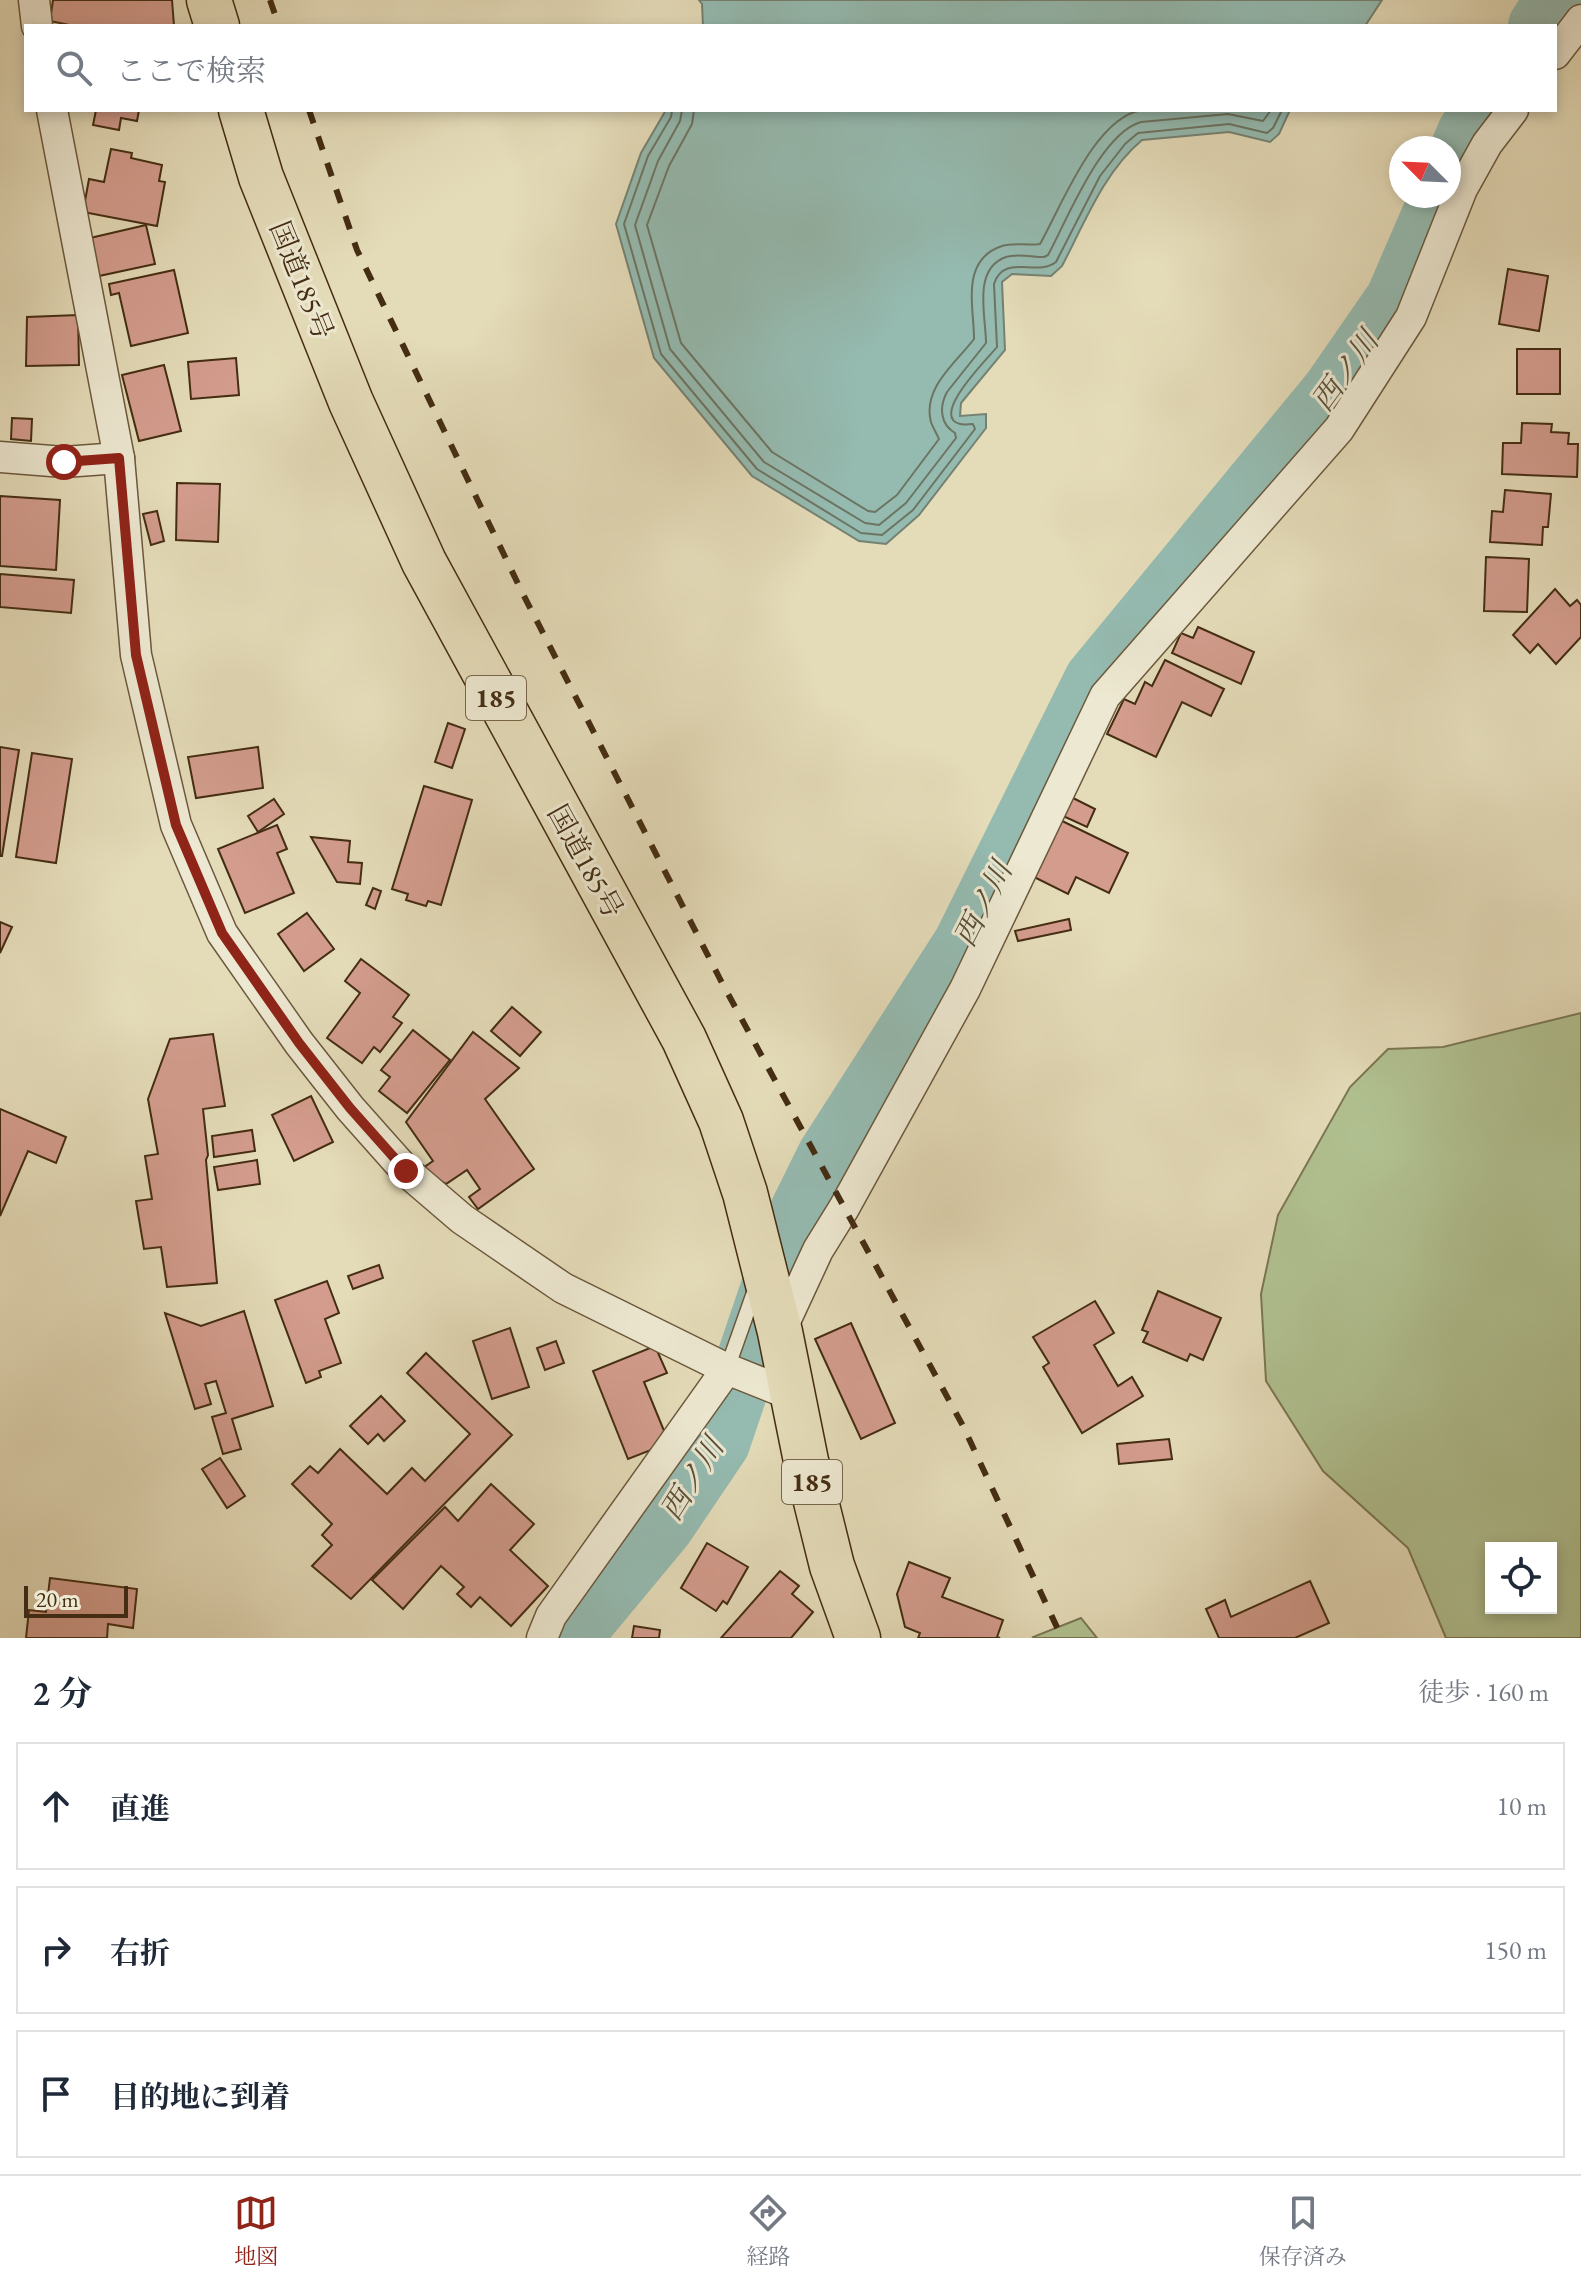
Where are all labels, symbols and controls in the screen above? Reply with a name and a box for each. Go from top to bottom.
search box [24,24,1557,112]
icon: search [52,46,96,90]
text: ここで検索 [116,51,266,90]
north arrow [1389,136,1461,208]
street label: 国道185号 [262,216,342,344]
water label: 西ノ川 [1302,320,1389,419]
route start [46,444,82,480]
road number: 185 [466,676,526,720]
street label: 国道185号 [540,798,632,924]
water label: 西ノ川 [945,852,1022,953]
route end [388,1153,424,1189]
water label: 西ノ川 [651,1428,734,1527]
road number: 185 [782,1460,842,1504]
map controls [1485,1542,1557,1614]
button: locate [1485,1542,1557,1614]
scale bar [24,1582,128,1618]
text: 20 m [36,1585,79,1614]
text: 2 分 [32,1671,92,1715]
text: 徒歩 · 160 m [1419,1675,1549,1709]
icon: ahead [34,1784,78,1828]
text: 直進 [110,1789,170,1828]
text: 10 m [1497,1789,1547,1823]
icon: right [34,1928,78,1972]
text: 右折 [110,1933,170,1972]
text: 150 m [1484,1933,1547,1967]
icon: arrive [34,2072,78,2116]
text: 目的地に到着 [110,2077,290,2116]
tab: 地図 [234,2191,278,2271]
tab: 経路 [746,2191,791,2271]
tab: 保存済み [1259,2191,1347,2271]

